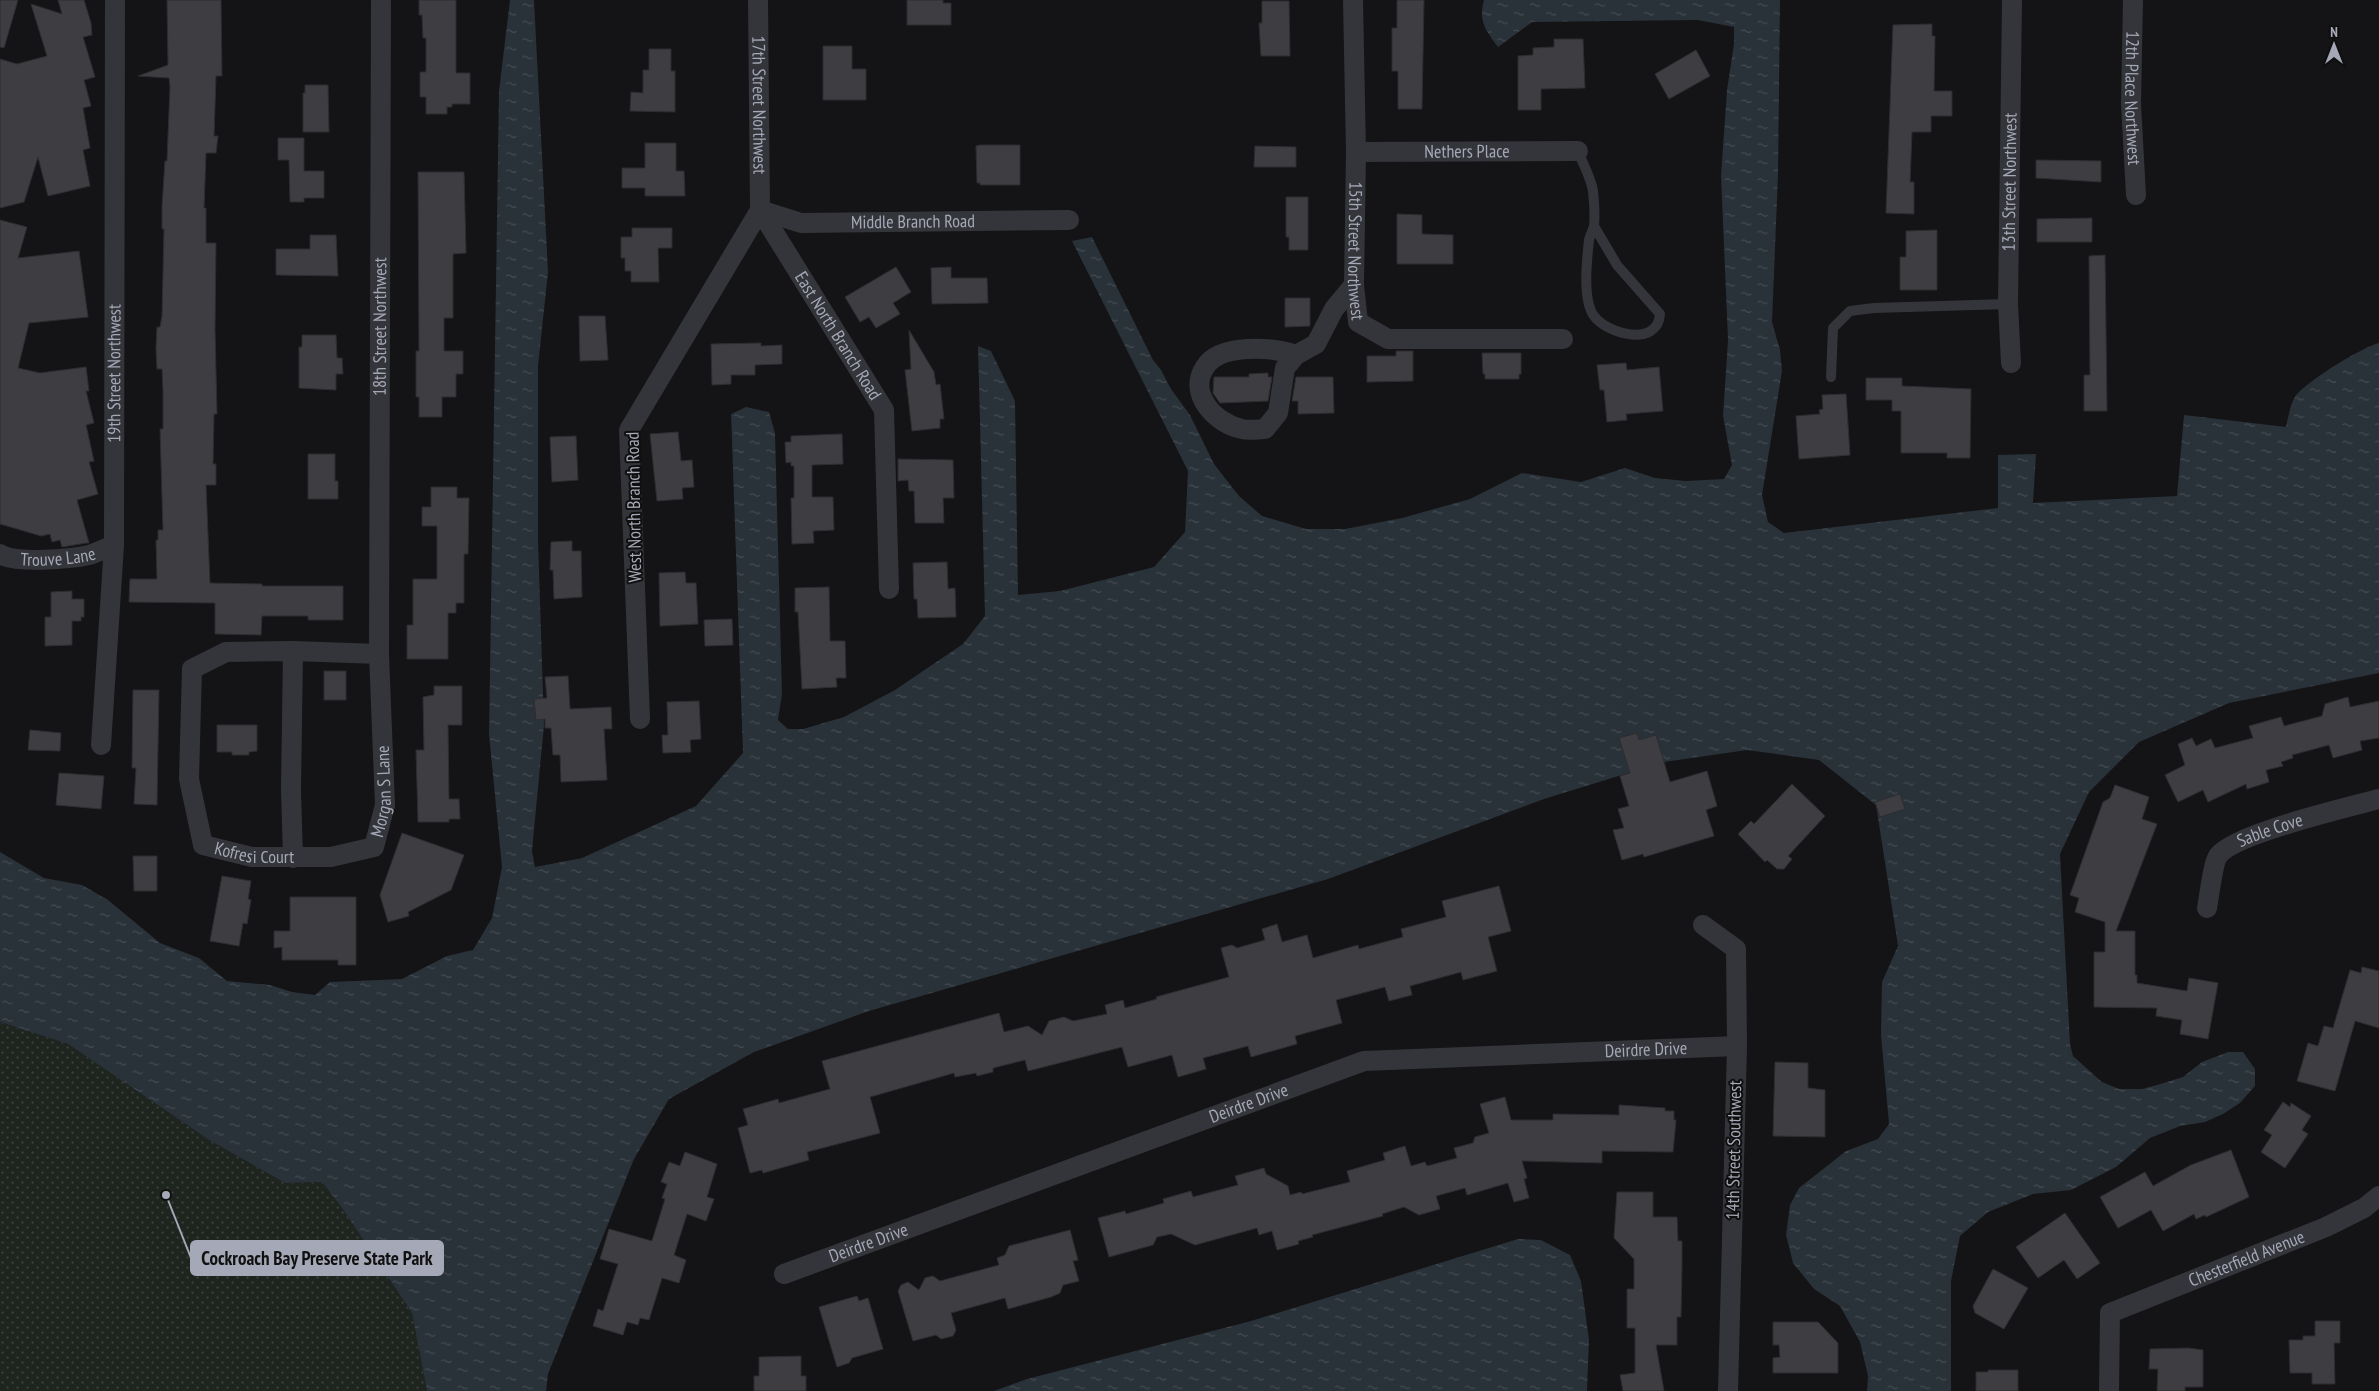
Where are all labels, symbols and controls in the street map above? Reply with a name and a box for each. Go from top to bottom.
north arrow [2309,20,2359,70]
text: N [2330,23,2338,41]
street label: 12th Place Northwest [2120,31,2146,166]
street label: 17th Street Northwest [747,36,772,174]
street label: 13th Street Northwest [1997,113,2022,252]
street label: Nethers Place [1424,139,1510,163]
street label: 15th Street Northwest [1343,181,1370,321]
street label: Middle Branch Road [851,209,975,233]
street label: 18th Street Northwest [368,257,391,396]
street label: East North Branch Road [790,267,887,404]
street label: 19th Street Northwest [102,304,125,443]
street label: West North Branch Road [621,432,646,583]
street label: Trouve Lane [20,542,98,571]
street label: Morgan S Lane [365,745,396,839]
street label: Sable Cove [2233,808,2305,852]
street label: Kofresi Court [212,836,294,868]
street label: Deirdre Drive [1604,1036,1688,1062]
street label: Deirdre Drive [1206,1078,1291,1128]
street label: 14th Street Southwest [1721,1080,1746,1220]
street label: Deirdre Drive [826,1217,911,1268]
street label: Chesterfield Avenue [2185,1225,2308,1292]
callout: Cockroach Bay Preserve State Park [191,1241,443,1275]
text: Cockroach Bay Preserve State Park [201,1246,433,1270]

